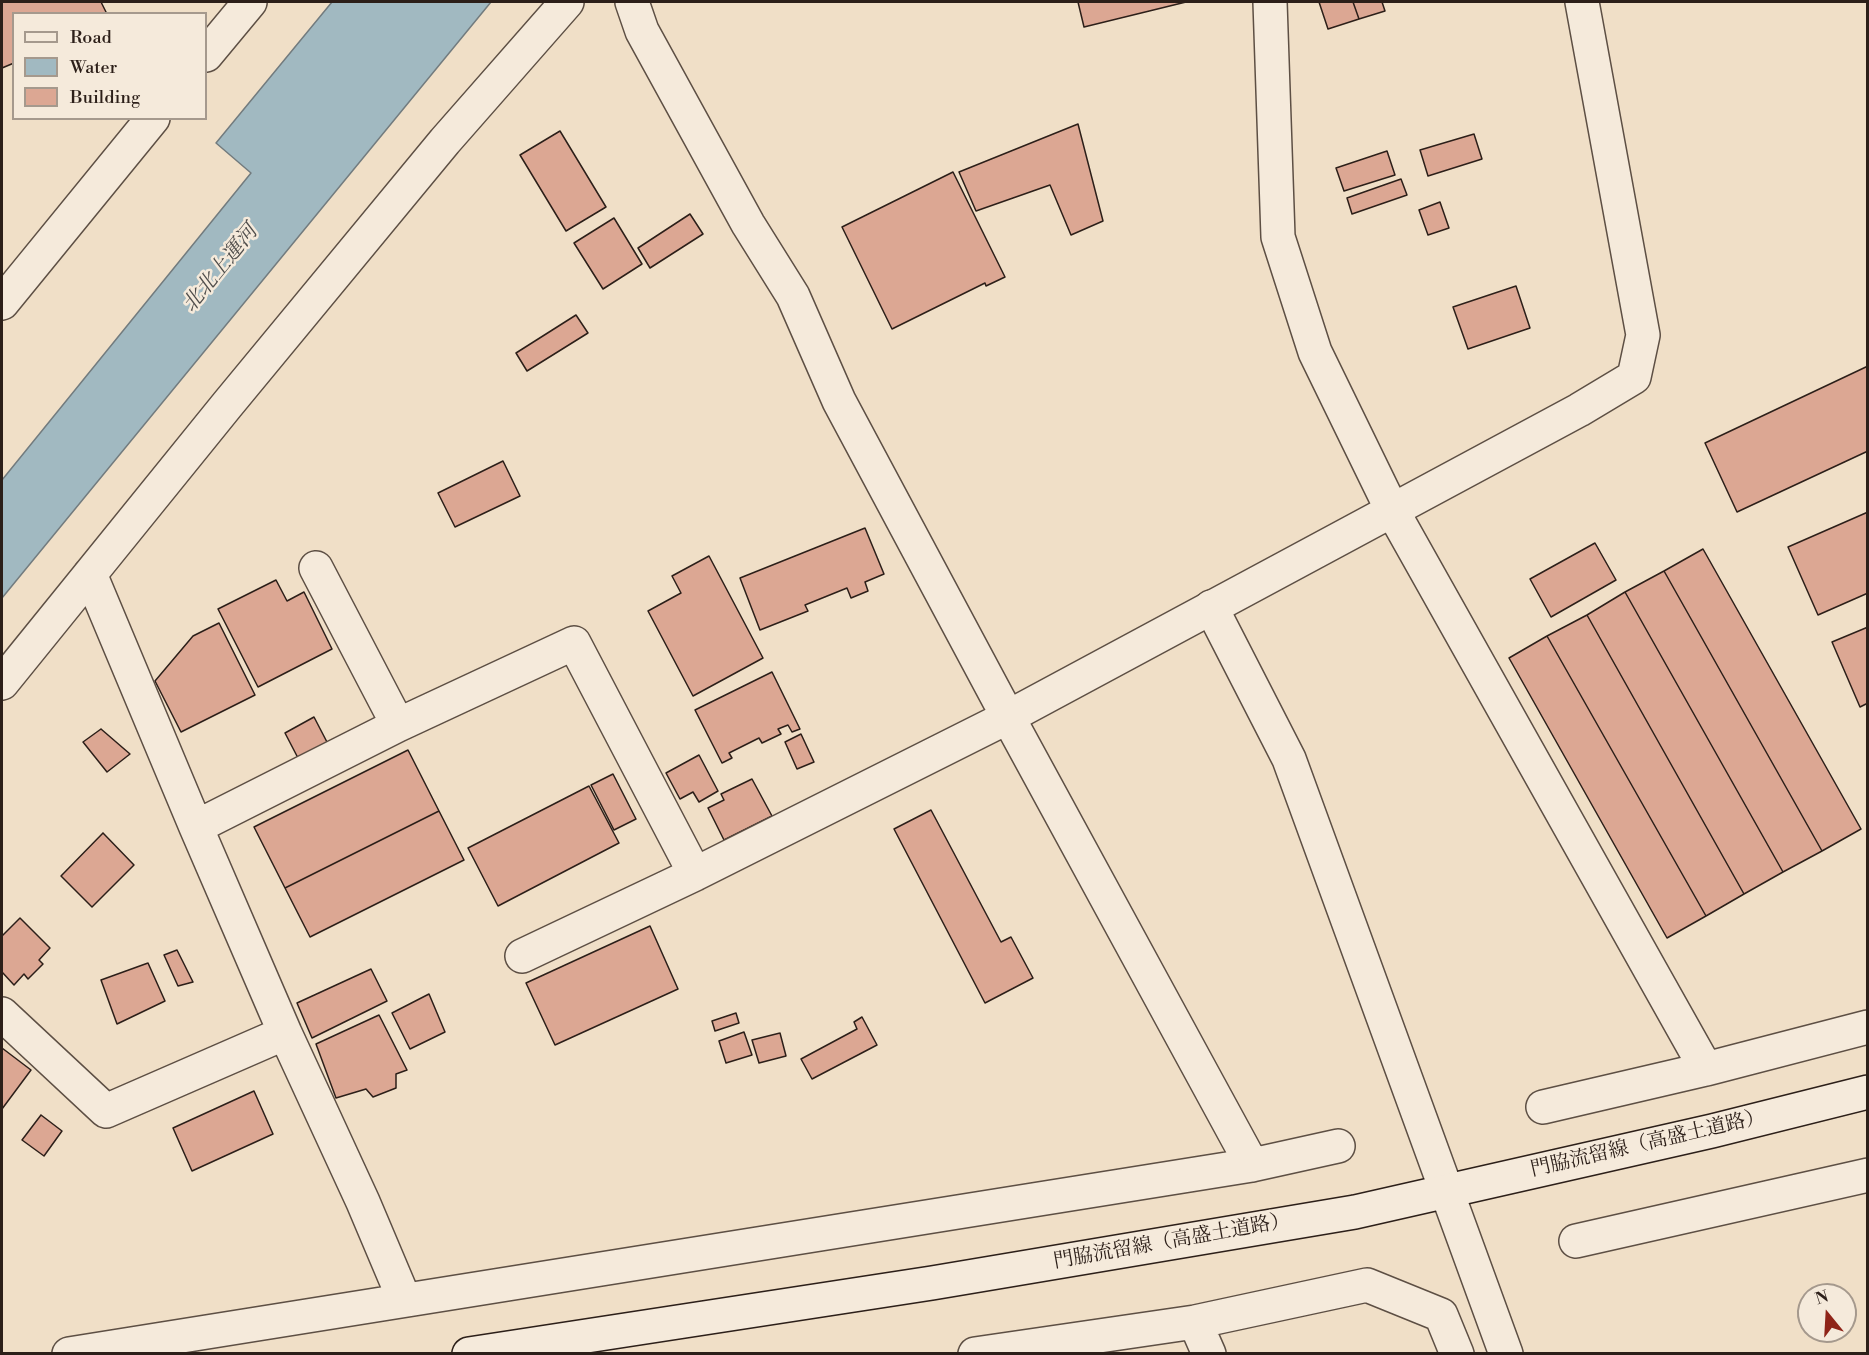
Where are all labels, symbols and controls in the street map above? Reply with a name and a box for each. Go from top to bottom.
legend [12,12,207,120]
text: Road [70,26,112,49]
text: Water [70,56,117,79]
text: Building [70,86,140,109]
water label: 北北上運河 [178,220,264,318]
street label: 門脇流留線（高盛土道路） [1528,1105,1768,1183]
street label: 門脇流留線（高盛土道路） [1052,1209,1292,1275]
north arrow [1797,1283,1857,1343]
text: N [1813,1286,1831,1309]

